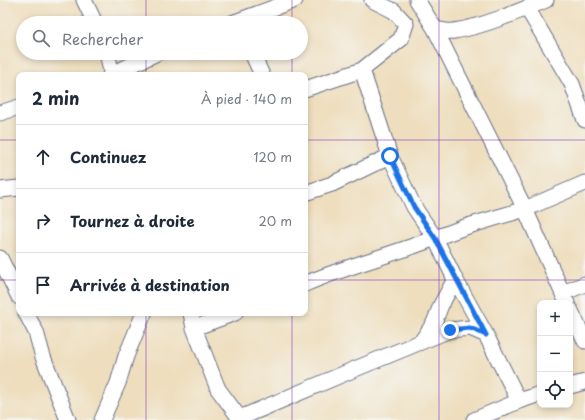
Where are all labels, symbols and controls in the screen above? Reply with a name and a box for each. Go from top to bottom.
search box [16,16,308,60]
icon: search [30,27,52,49]
text: Rechercher [62,27,143,50]
text: 2 min [32,85,79,111]
text: À pied · 140 m [201,89,292,108]
text: Continuez [70,145,146,168]
icon: ahead [32,146,54,168]
text: 120 m [253,147,292,166]
route start [381,147,399,165]
text: Tournez à droite [70,209,195,232]
icon: right [32,210,54,232]
text: 20 m [258,211,292,230]
text: Arrivée à destination [70,273,230,296]
icon: arrive [32,274,54,296]
map controls [537,300,573,408]
button: + [537,300,573,336]
route end [441,321,459,339]
button: − [537,336,573,372]
button: locate [537,372,573,408]

